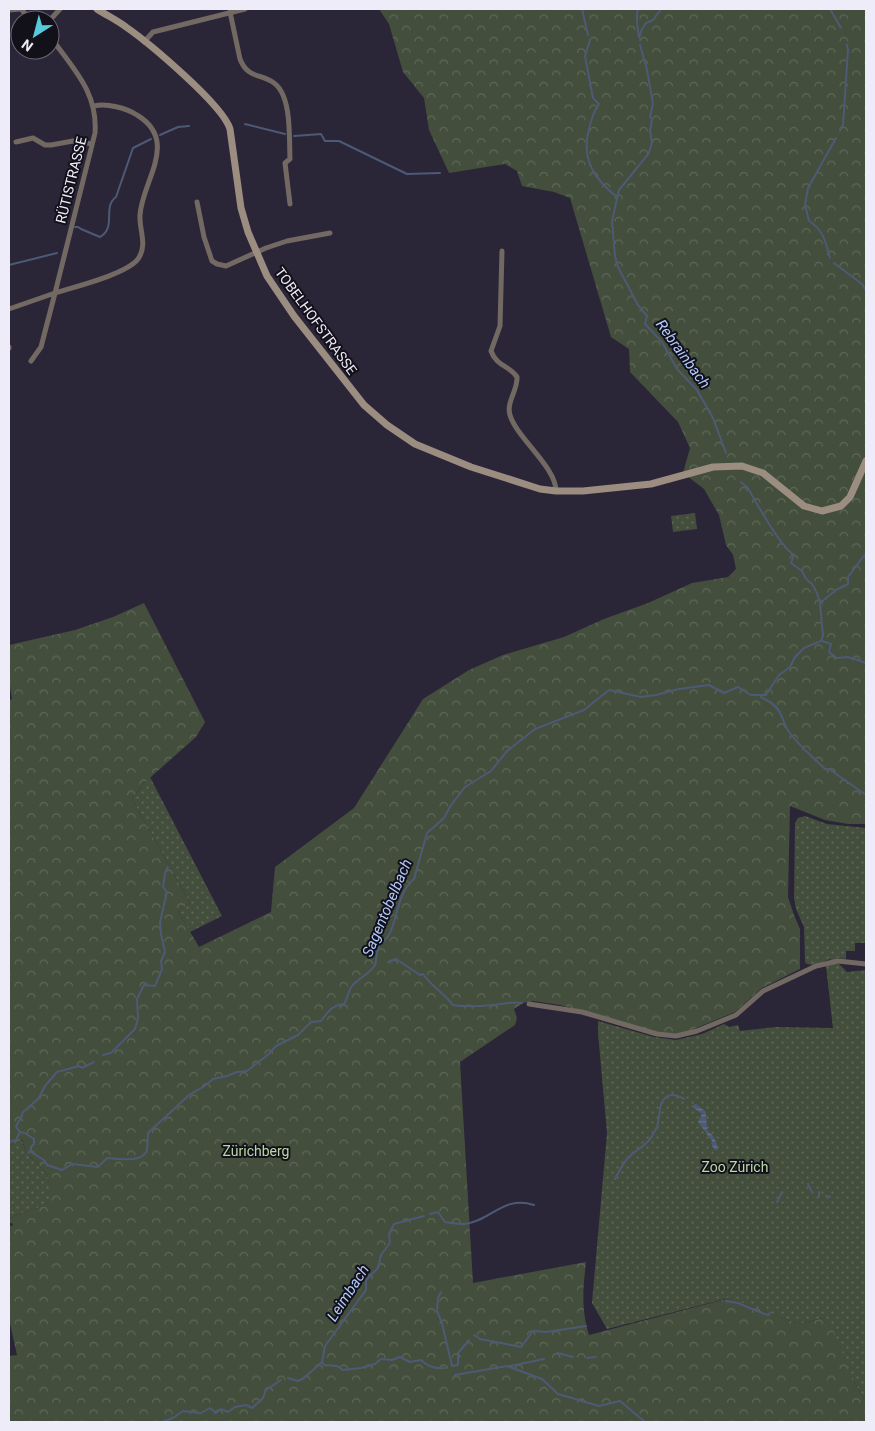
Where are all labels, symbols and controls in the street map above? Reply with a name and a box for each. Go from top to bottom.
north arrow [10,10,60,60]
text: N [19,36,36,55]
street label: RÜTISTRASSE [52,135,90,225]
street label: TOBELHOFSTRASSE [272,264,360,378]
water label: Rebrainbach [652,316,714,392]
water label: Sagentobelbach [358,856,416,960]
park label: Zürichberg [223,1143,289,1159]
park label: Zoo Zürich [702,1159,768,1175]
water label: Leimbach [323,1261,373,1325]

